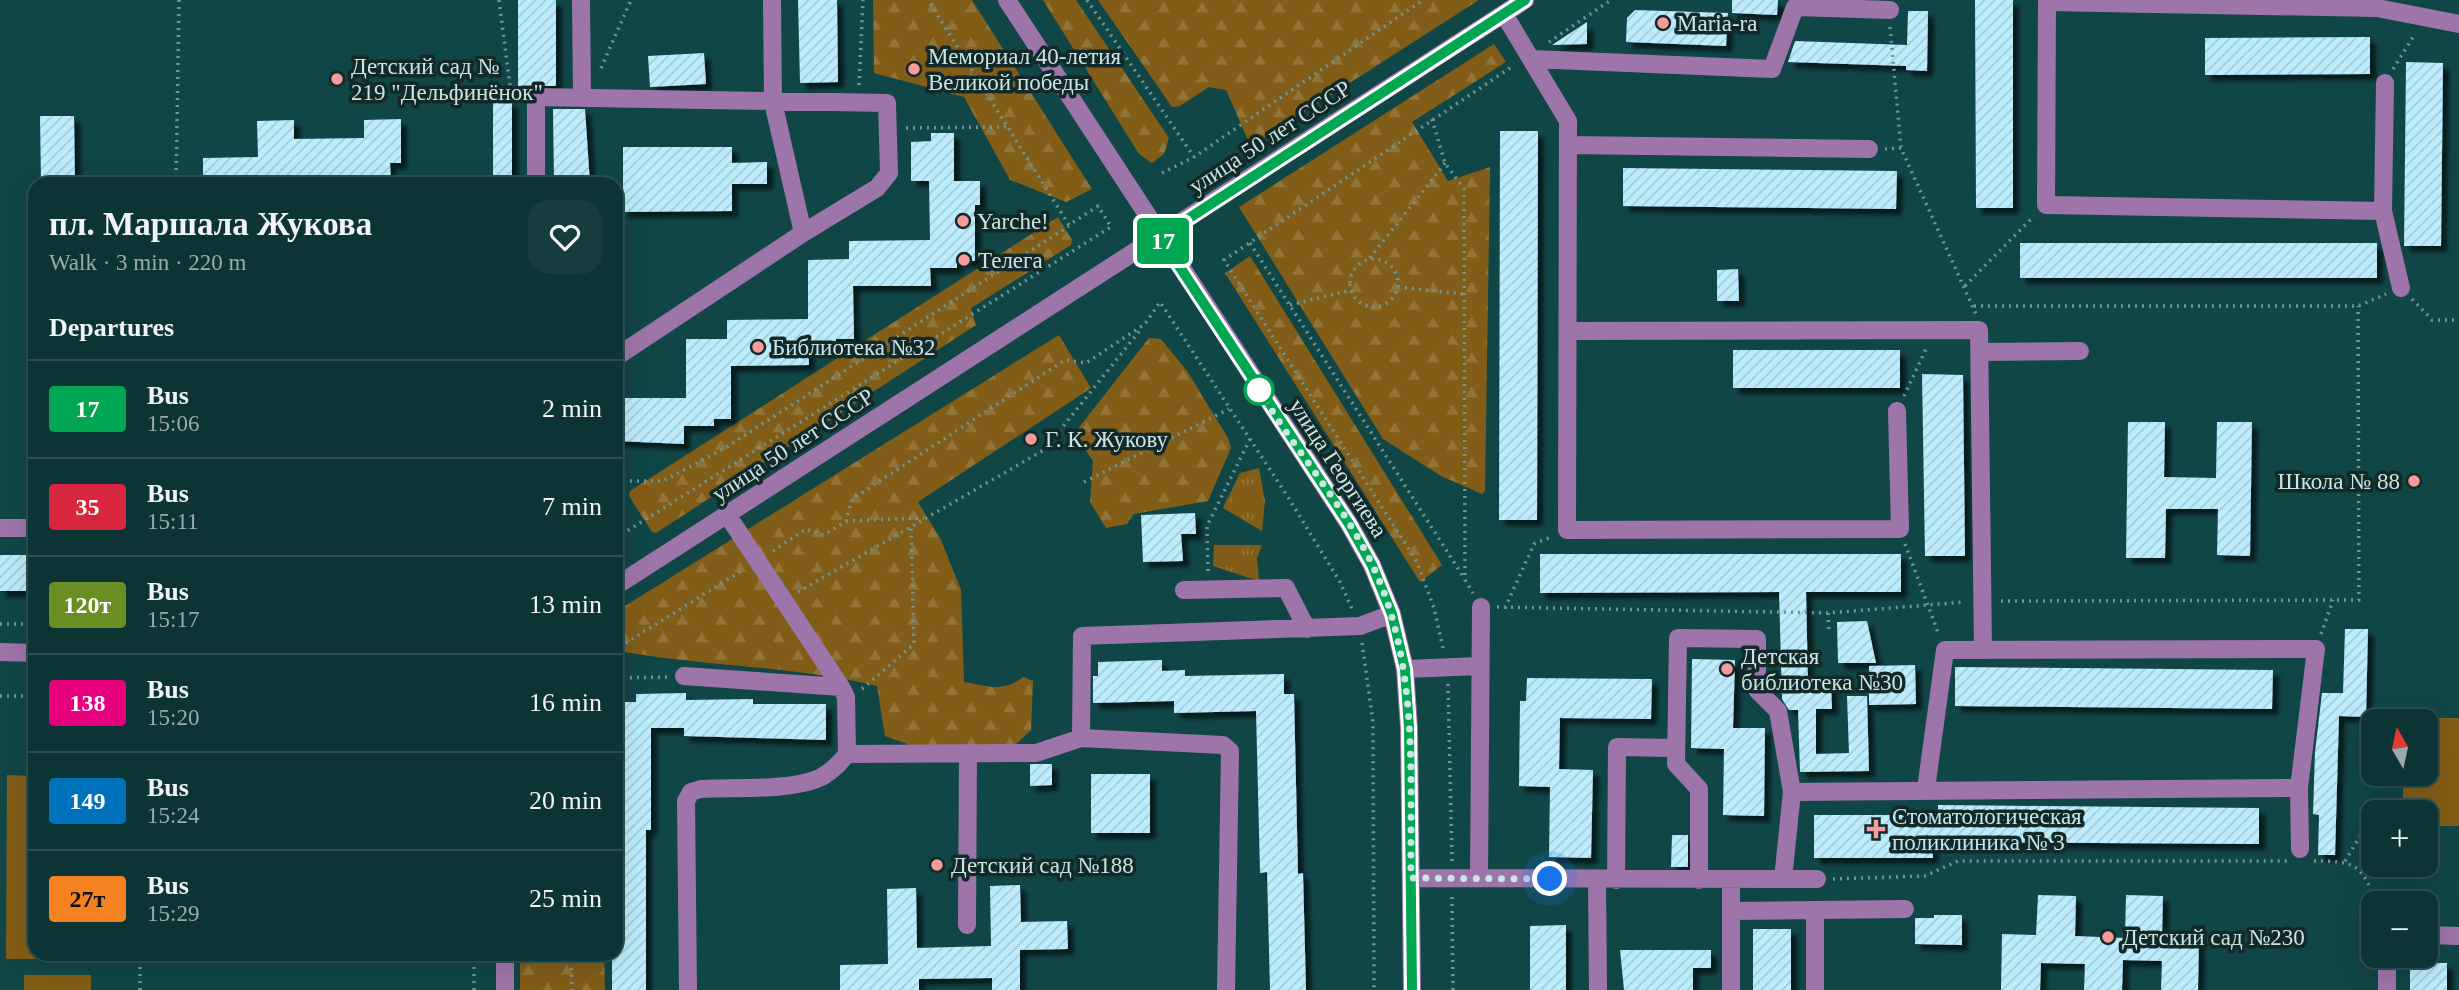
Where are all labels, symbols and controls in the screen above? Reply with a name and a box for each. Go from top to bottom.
place label: Maria-ra [1677,11,1757,36]
marker: Maria-ra [1655,15,1671,31]
place label: Мемориал 40-летия Великой победы [928,44,1122,95]
place label: Детский сад № 219 "Дельфинёнок" [351,54,543,105]
marker: Мемориал 40-летия Великой победы [906,61,922,77]
marker: Детский сад № 219 "Дельфинёнок" [329,71,345,87]
street label: улица 50 лет СССР [1185,75,1355,199]
button: heart [528,200,602,274]
text: пл. Маршала Жукова [49,206,372,242]
place label: Yarche! [977,209,1049,234]
marker: Yarche! [955,213,971,229]
line badge: 17 [1132,218,1194,264]
text: 17 [1151,228,1175,254]
place label: Телега [978,248,1043,273]
text: Walk · 3 min · 220 m [49,250,246,275]
marker: Телега [956,252,972,268]
text: Departures [49,313,174,342]
place label: Библиотека №32 [772,335,936,360]
marker: Библиотека №32 [750,339,766,355]
unlabelled marker [1244,375,1274,405]
text: Bus [147,381,189,410]
street label: улица 50 лет СССР [708,383,878,507]
text: 2 min [542,394,602,423]
street label: улица Георгиева [1284,394,1392,542]
text: 17 [76,396,100,422]
text: 15:06 [147,411,199,436]
place label: Г. К. Жукову [1045,427,1169,452]
marker: Г. К. Жукову [1023,431,1039,447]
place label: Школа № 88 [2277,469,2400,494]
marker: Школа № 88 [2406,473,2422,489]
text: Bus [147,479,189,508]
text: 7 min [542,492,602,521]
text: 35 [76,494,100,520]
text: 15:11 [147,509,199,534]
text: Bus [147,577,189,606]
text: 13 min [529,590,602,619]
text: 120т [64,592,111,618]
text: 15:17 [147,607,199,632]
place label: Детская библиотека №30 [1741,644,1903,695]
marker: Детская библиотека №30 [1719,661,1735,677]
text: Bus [147,675,189,704]
text: 16 min [529,688,602,717]
text: 138 [70,690,106,716]
text: 15:20 [147,705,199,730]
north arrow [2361,709,2438,786]
map controls [2361,709,2438,968]
text: Bus [147,773,189,802]
text: 20 min [529,786,602,815]
text: 149 [70,788,106,814]
button: + [2361,800,2438,877]
text: 15:24 [147,803,199,828]
place label: Стоматологическая поликлиника № 3 [1892,804,2082,855]
marker: Стоматологическая поликлиника № 3 [1866,819,1886,839]
place label: Детский сад №188 [951,853,1134,878]
marker: Детский сад №188 [929,857,945,873]
your location [1532,861,1567,896]
text: Bus [147,871,189,900]
text: 25 min [529,884,602,913]
text: 27т [70,886,105,912]
button: − [2361,891,2438,968]
text: 15:29 [147,901,199,926]
place label: Детский сад №230 [2122,925,2305,950]
marker: Детский сад №230 [2100,929,2116,945]

